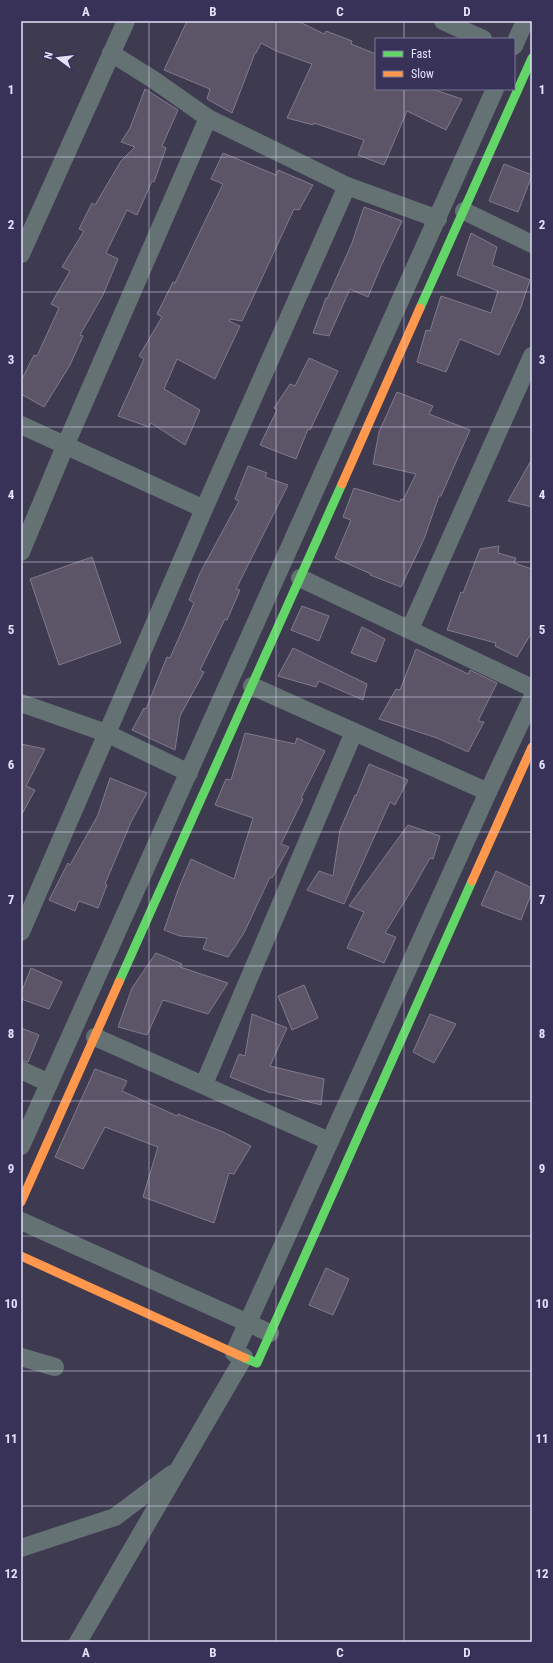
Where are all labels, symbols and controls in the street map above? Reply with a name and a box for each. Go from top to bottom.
text: A [82,4,90,19]
text: B [209,4,217,19]
text: C [336,4,344,19]
text: D [463,4,471,19]
north arrow [38,38,78,78]
legend [375,38,515,90]
text: Fast [411,47,432,61]
text: N [42,50,56,60]
text: Slow [411,67,434,81]
text: 1 [8,82,14,97]
text: 1 [539,82,545,97]
text: 2 [8,217,15,232]
text: 2 [539,217,546,232]
text: 3 [8,352,14,367]
text: 3 [539,352,545,367]
text: 4 [8,487,15,502]
text: 4 [539,487,546,502]
text: 5 [8,622,15,637]
text: 5 [539,622,546,637]
text: 6 [8,757,15,772]
text: 6 [539,757,546,772]
text: 7 [8,892,15,907]
text: 7 [539,892,546,907]
text: 8 [8,1026,14,1041]
text: 8 [539,1026,545,1041]
text: 9 [8,1161,14,1176]
text: 9 [539,1161,545,1176]
text: 10 [4,1296,18,1311]
text: 10 [535,1296,549,1311]
text: 11 [4,1431,18,1446]
text: 11 [535,1431,549,1446]
text: 12 [4,1566,18,1581]
text: 12 [535,1566,549,1581]
text: A [82,1645,90,1660]
text: B [209,1645,217,1660]
text: C [336,1645,344,1660]
text: D [463,1645,471,1660]

